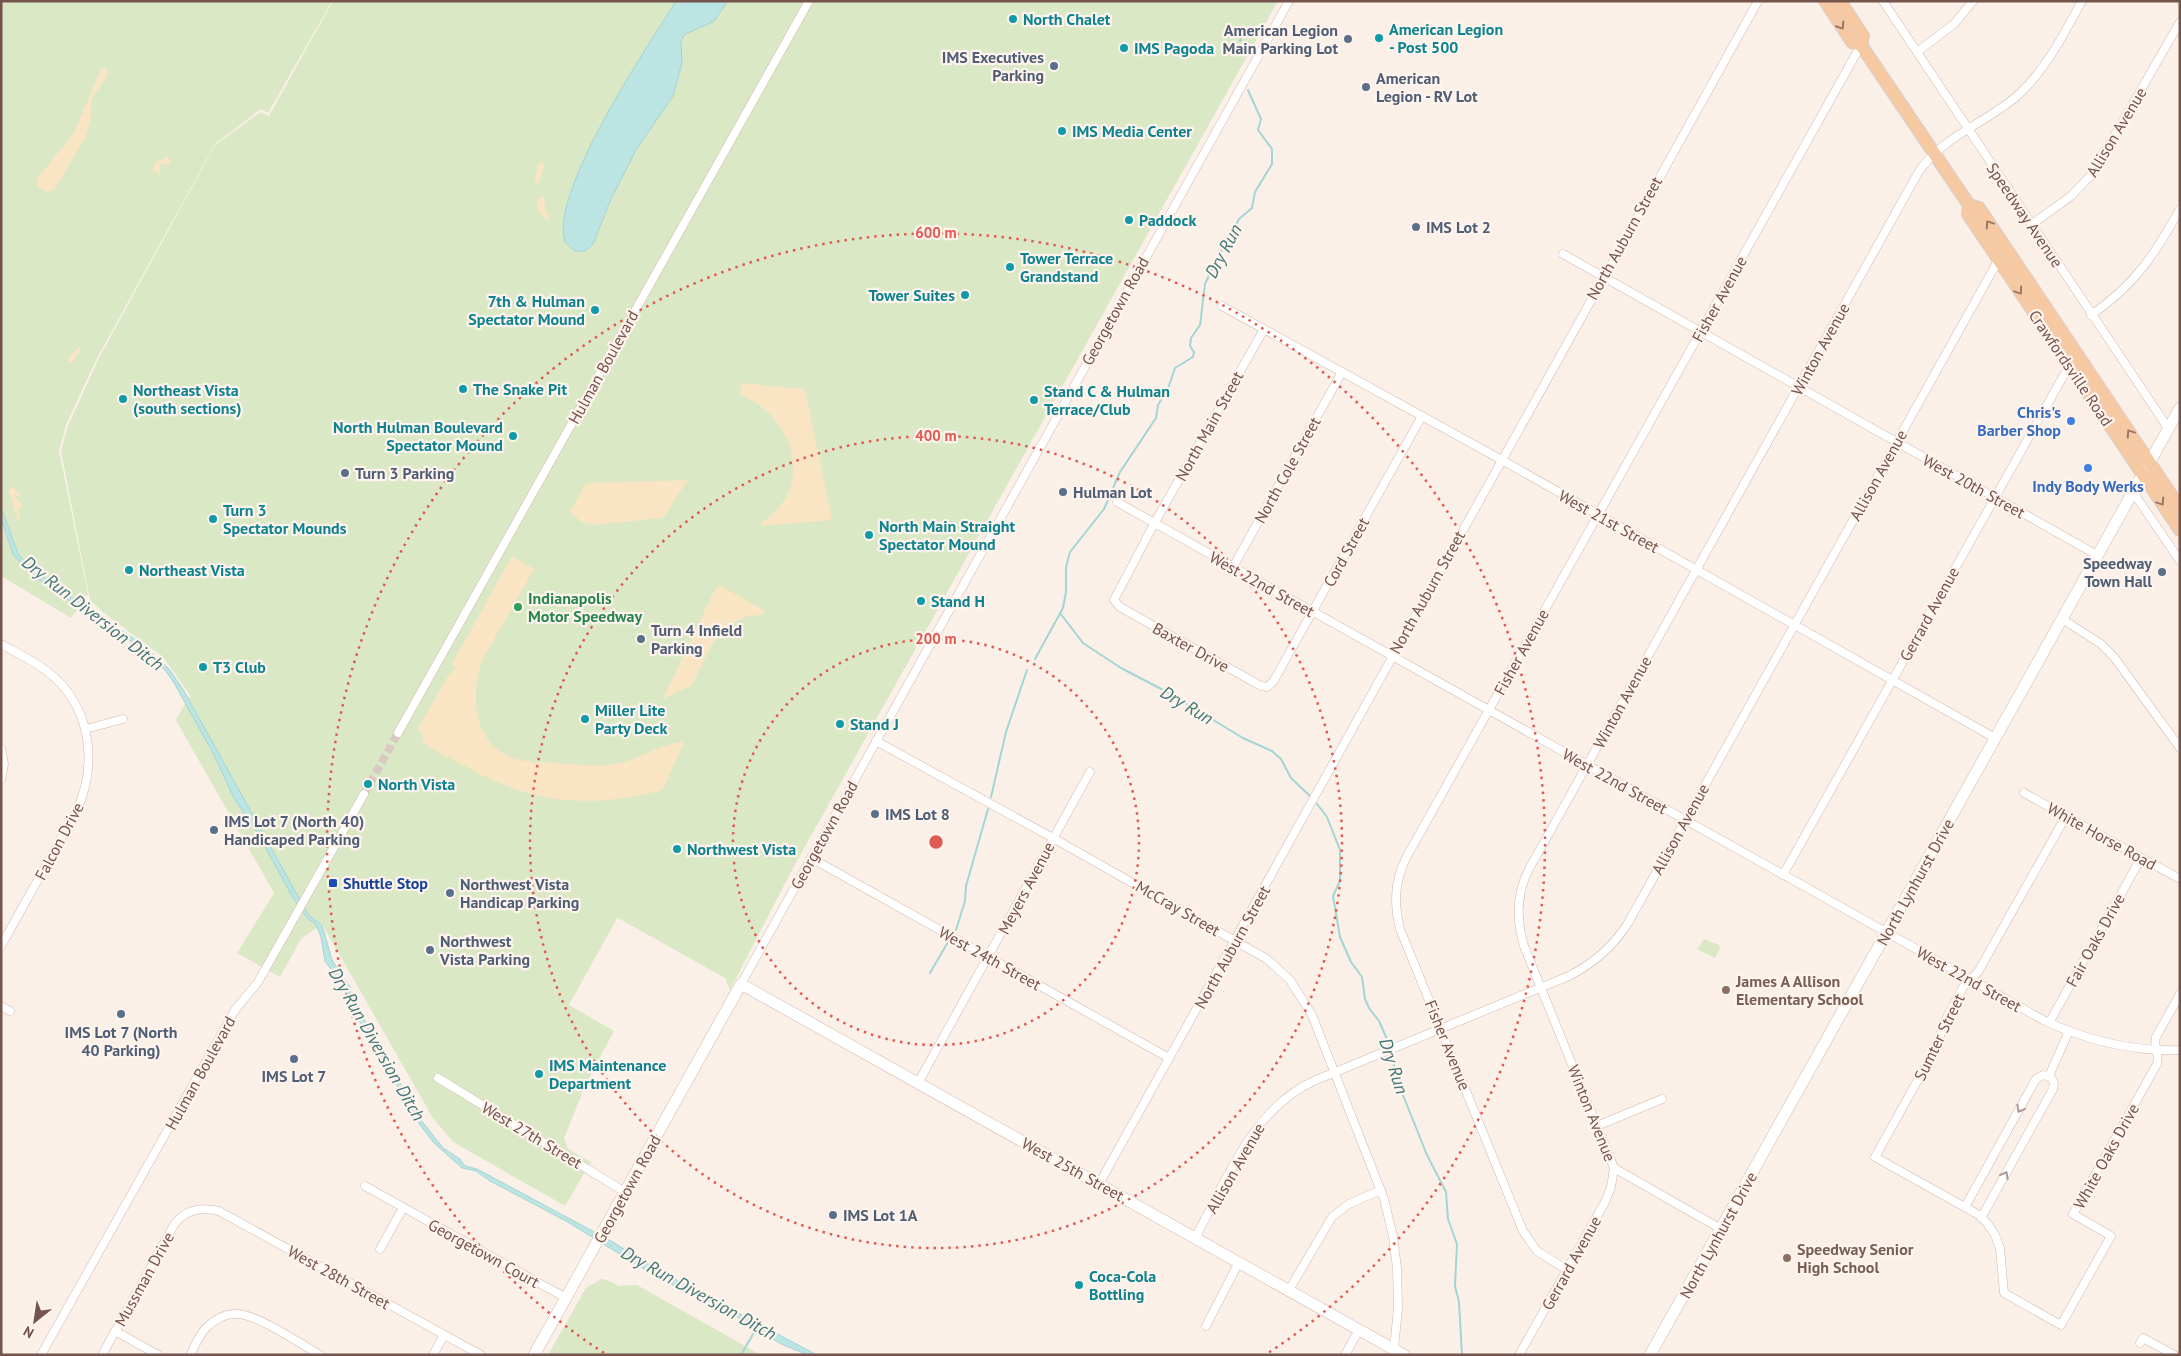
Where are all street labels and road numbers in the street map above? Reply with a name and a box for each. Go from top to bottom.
street label: Allison Avenue [2081,84,2151,180]
street label: Speedway Avenue [1983,159,2067,271]
street label: North Auburn Street [1582,172,1666,303]
street label: Fisher Avenue [1687,252,1751,346]
street label: Georgetown Road [1077,253,1153,369]
street label: Winton Avenue [1786,299,1854,399]
street label: Crawfordsville Road [2025,306,2117,430]
street label: Hulman Boulevard [564,307,642,427]
street label: North Main Street [1171,367,1248,484]
street label: North Cole Street [1249,413,1325,527]
street label: Allison Avenue [1845,426,1911,524]
street label: West 20th Street [1919,450,2029,523]
street label: West 21st Street [1555,485,1663,557]
street label: Cord Street [1319,513,1374,590]
street label: North Auburn Street [1385,526,1469,657]
street label: West 22nd Street [1206,547,1319,621]
street label: Gerrard Avenue [1895,563,1963,665]
street label: Fisher Avenue [1489,605,1553,699]
street label: Baxter Drive [1149,618,1233,676]
street label: Winton Avenue [1588,652,1656,752]
street label: West 22nd Street [1559,744,1672,818]
street label: Georgetown Road [786,777,862,893]
street label: Allison Avenue [1647,780,1713,878]
street label: White Horse Road [2044,798,2160,874]
street label: Falcon Drive [30,799,88,883]
street label: North Lynhurst Drive [1872,815,1958,949]
street label: Meyers Avenue [993,838,1059,938]
street label: McCray Street [1132,876,1224,940]
street label: North Auburn Street [1190,881,1274,1012]
street label: Fair Oaks Drive [2061,890,2129,990]
street label: West 24th Street [935,922,1045,995]
street label: West 22nd Street [1913,942,2026,1016]
street label: Sumter Street [1909,990,1969,1084]
street label: Fisher Avenue [1421,997,1475,1093]
street label: Hulman Boulevard [161,1013,239,1133]
street label: Winton Avenue [1564,1062,1620,1164]
street label: West 27th Street [478,1097,586,1173]
street label: White Oaks Drive [2069,1100,2143,1212]
street label: Allison Avenue [1201,1119,1269,1217]
street label: Georgetown Road [589,1131,665,1247]
street label: West 25th Street [1018,1133,1128,1206]
street label: North Lynhurst Drive [1675,1168,1761,1302]
street label: Gerrard Avenue [1537,1212,1605,1314]
street label: Georgetown Court [425,1214,544,1292]
street label: Mussman Drive [110,1228,178,1330]
street label: West 28th Street [284,1241,394,1314]

